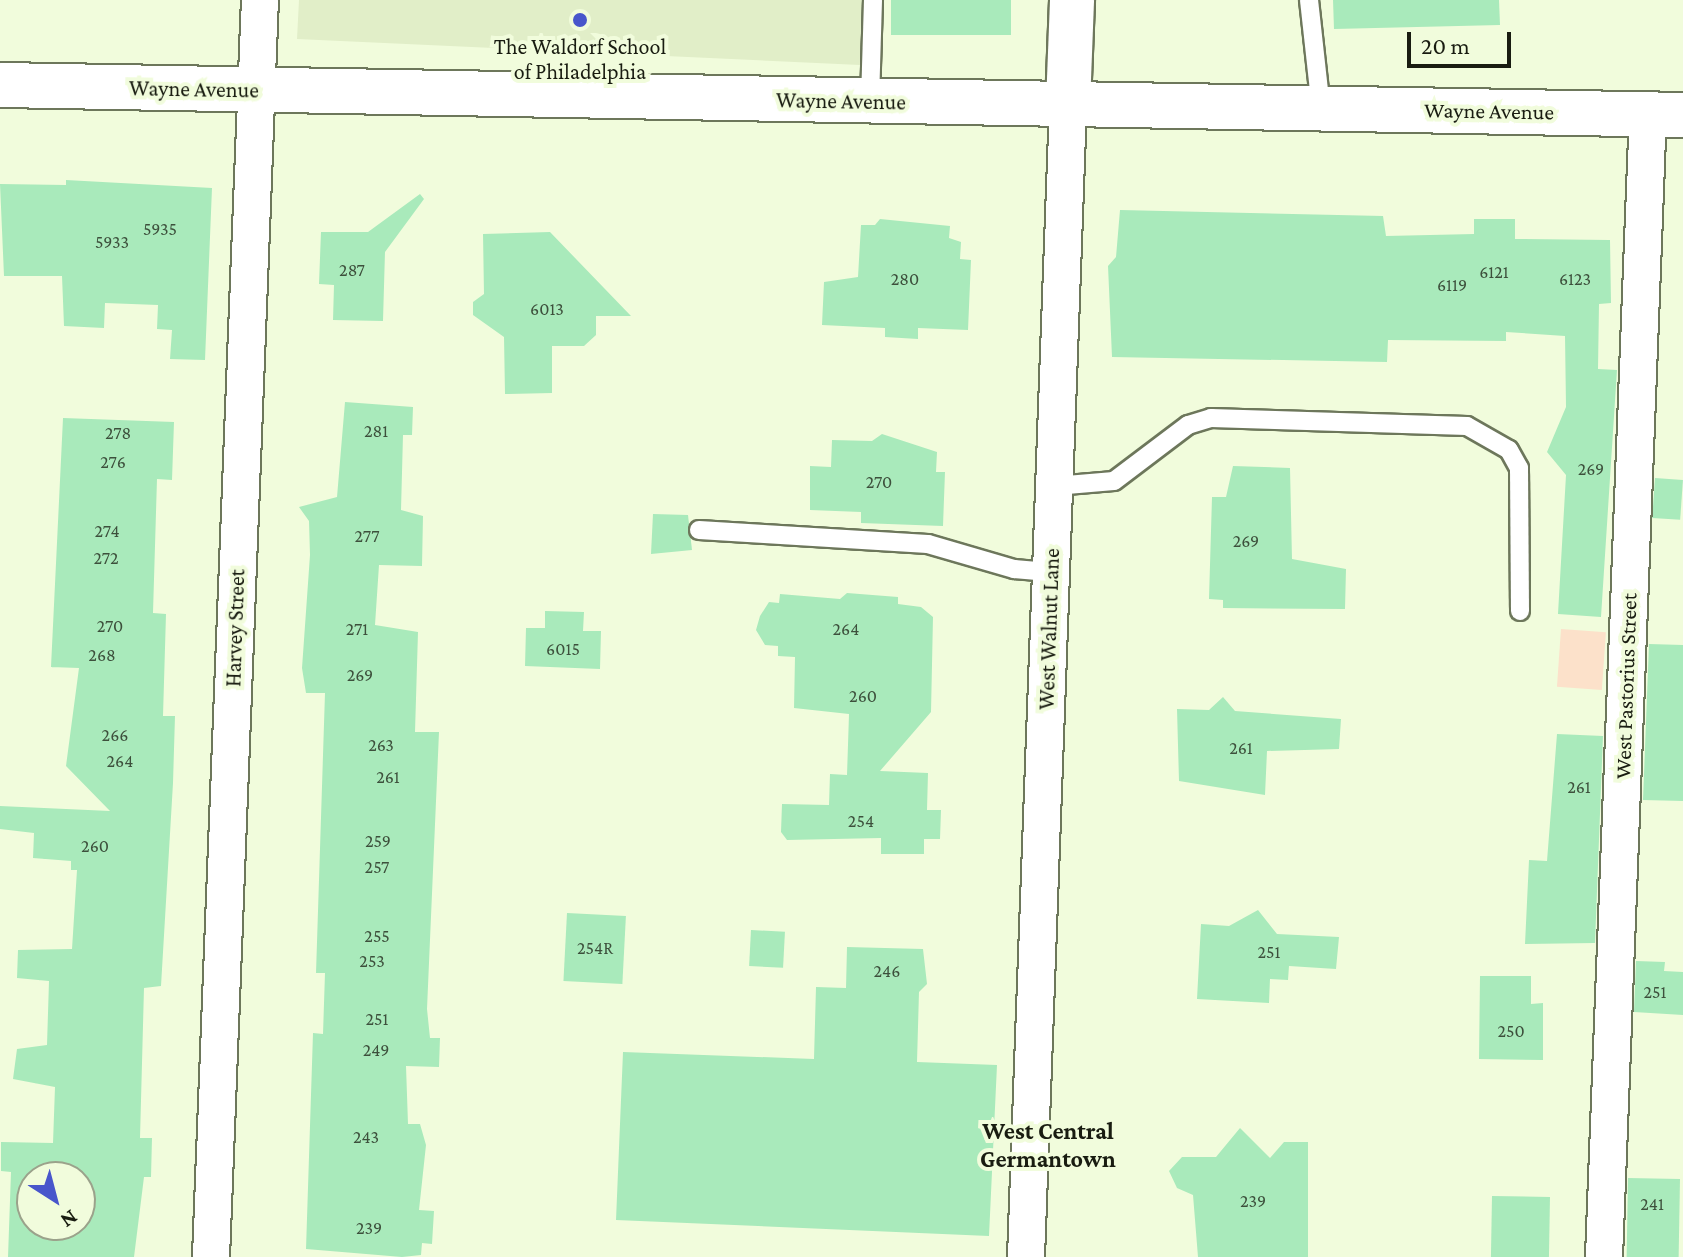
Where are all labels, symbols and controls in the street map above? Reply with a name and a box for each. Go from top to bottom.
marker: The Waldorf School of Philadelphia [571,11,589,29]
scale bar [1411,16,1515,66]
text: 20 m [1421,32,1470,59]
place label: The Waldorf School of Philadelphia [494,33,666,84]
street label: Wayne Avenue [129,75,259,103]
street label: Wayne Avenue [776,87,906,115]
street label: Wayne Avenue [1424,97,1554,125]
house number: 5935 [143,218,177,240]
house number: 5933 [95,231,129,253]
house number: 287 [339,259,365,281]
house number: 6121 [1479,261,1509,283]
house number: 280 [891,268,919,290]
house number: 6123 [1559,268,1591,290]
house number: 6119 [1437,274,1467,296]
house number: 6013 [530,298,564,320]
house number: 281 [364,420,388,442]
house number: 278 [105,422,131,444]
house number: 276 [100,451,126,473]
house number: 269 [1578,458,1604,480]
house number: 270 [866,471,892,493]
house number: 274 [94,520,120,542]
house number: 277 [355,525,379,547]
house number: 269 [1233,530,1259,552]
house number: 272 [93,547,119,569]
street label: West Walnut Lane [1033,548,1065,710]
street label: Harvey Street [220,569,250,687]
street label: West Pastorius Street [1610,593,1642,779]
house number: 270 [97,615,123,637]
house number: 271 [346,618,368,640]
house number: 264 [833,618,859,640]
house number: 6015 [546,638,580,660]
house number: 268 [88,644,116,666]
house number: 269 [347,664,373,686]
house number: 260 [849,685,877,707]
house number: 266 [102,724,128,746]
house number: 263 [368,734,394,756]
house number: 261 [1229,737,1253,759]
house number: 264 [107,750,133,772]
house number: 261 [376,766,400,788]
house number: 261 [1567,776,1591,798]
house number: 254 [848,810,874,832]
house number: 259 [365,830,391,852]
house number: 260 [81,835,109,857]
house number: 257 [365,856,389,878]
house number: 255 [364,925,390,947]
house number: 254R [577,937,613,959]
house number: 251 [1258,941,1280,963]
house number: 253 [359,950,385,972]
house number: 246 [874,960,900,982]
house number: 251 [1644,981,1666,1003]
house number: 251 [366,1008,388,1030]
house number: 250 [1497,1020,1525,1042]
house number: 249 [363,1039,389,1061]
district label: West Central Germantown [980,1117,1116,1173]
house number: 243 [353,1126,379,1148]
north arrow [16,1161,96,1241]
house number: 239 [1240,1190,1266,1212]
house number: 241 [1640,1193,1664,1215]
text: N [56,1205,83,1234]
house number: 239 [356,1217,382,1239]

